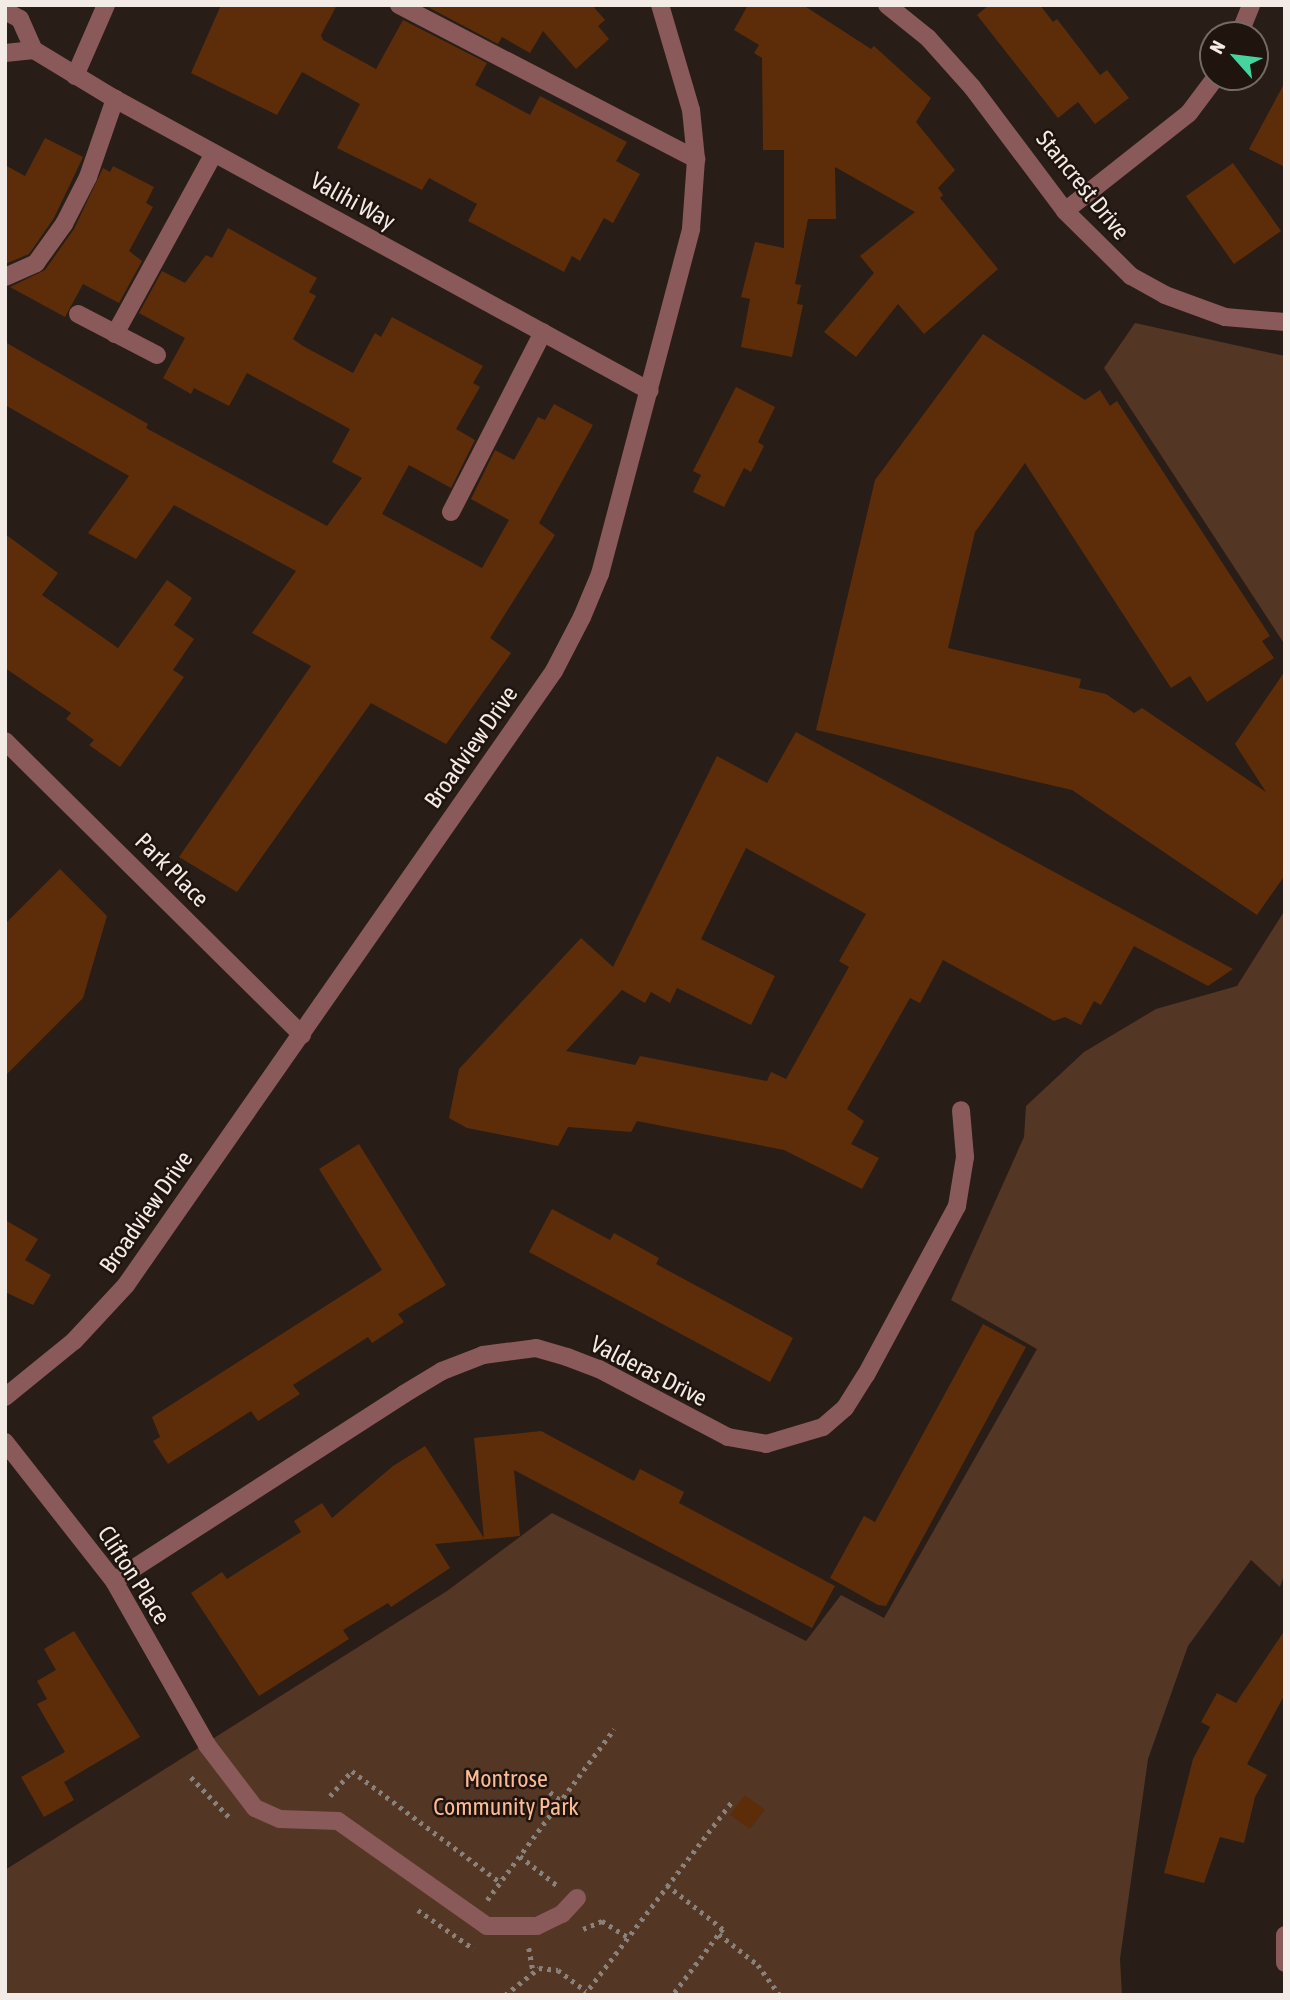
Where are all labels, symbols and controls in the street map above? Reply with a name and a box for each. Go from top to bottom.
north arrow [1199,21,1269,91]
text: N [1205,37,1230,57]
street label: Stancrest Drive [1030,125,1136,245]
street label: Valihi Way [306,166,400,236]
street label: Broadview Drive [418,680,524,814]
street label: Park Place [129,827,215,913]
street label: Broadview Drive [93,1145,199,1279]
street label: Valderas Drive [586,1329,712,1413]
street label: Clifton Place [92,1521,176,1629]
park label: Montrose Community Park [433,1765,579,1821]

